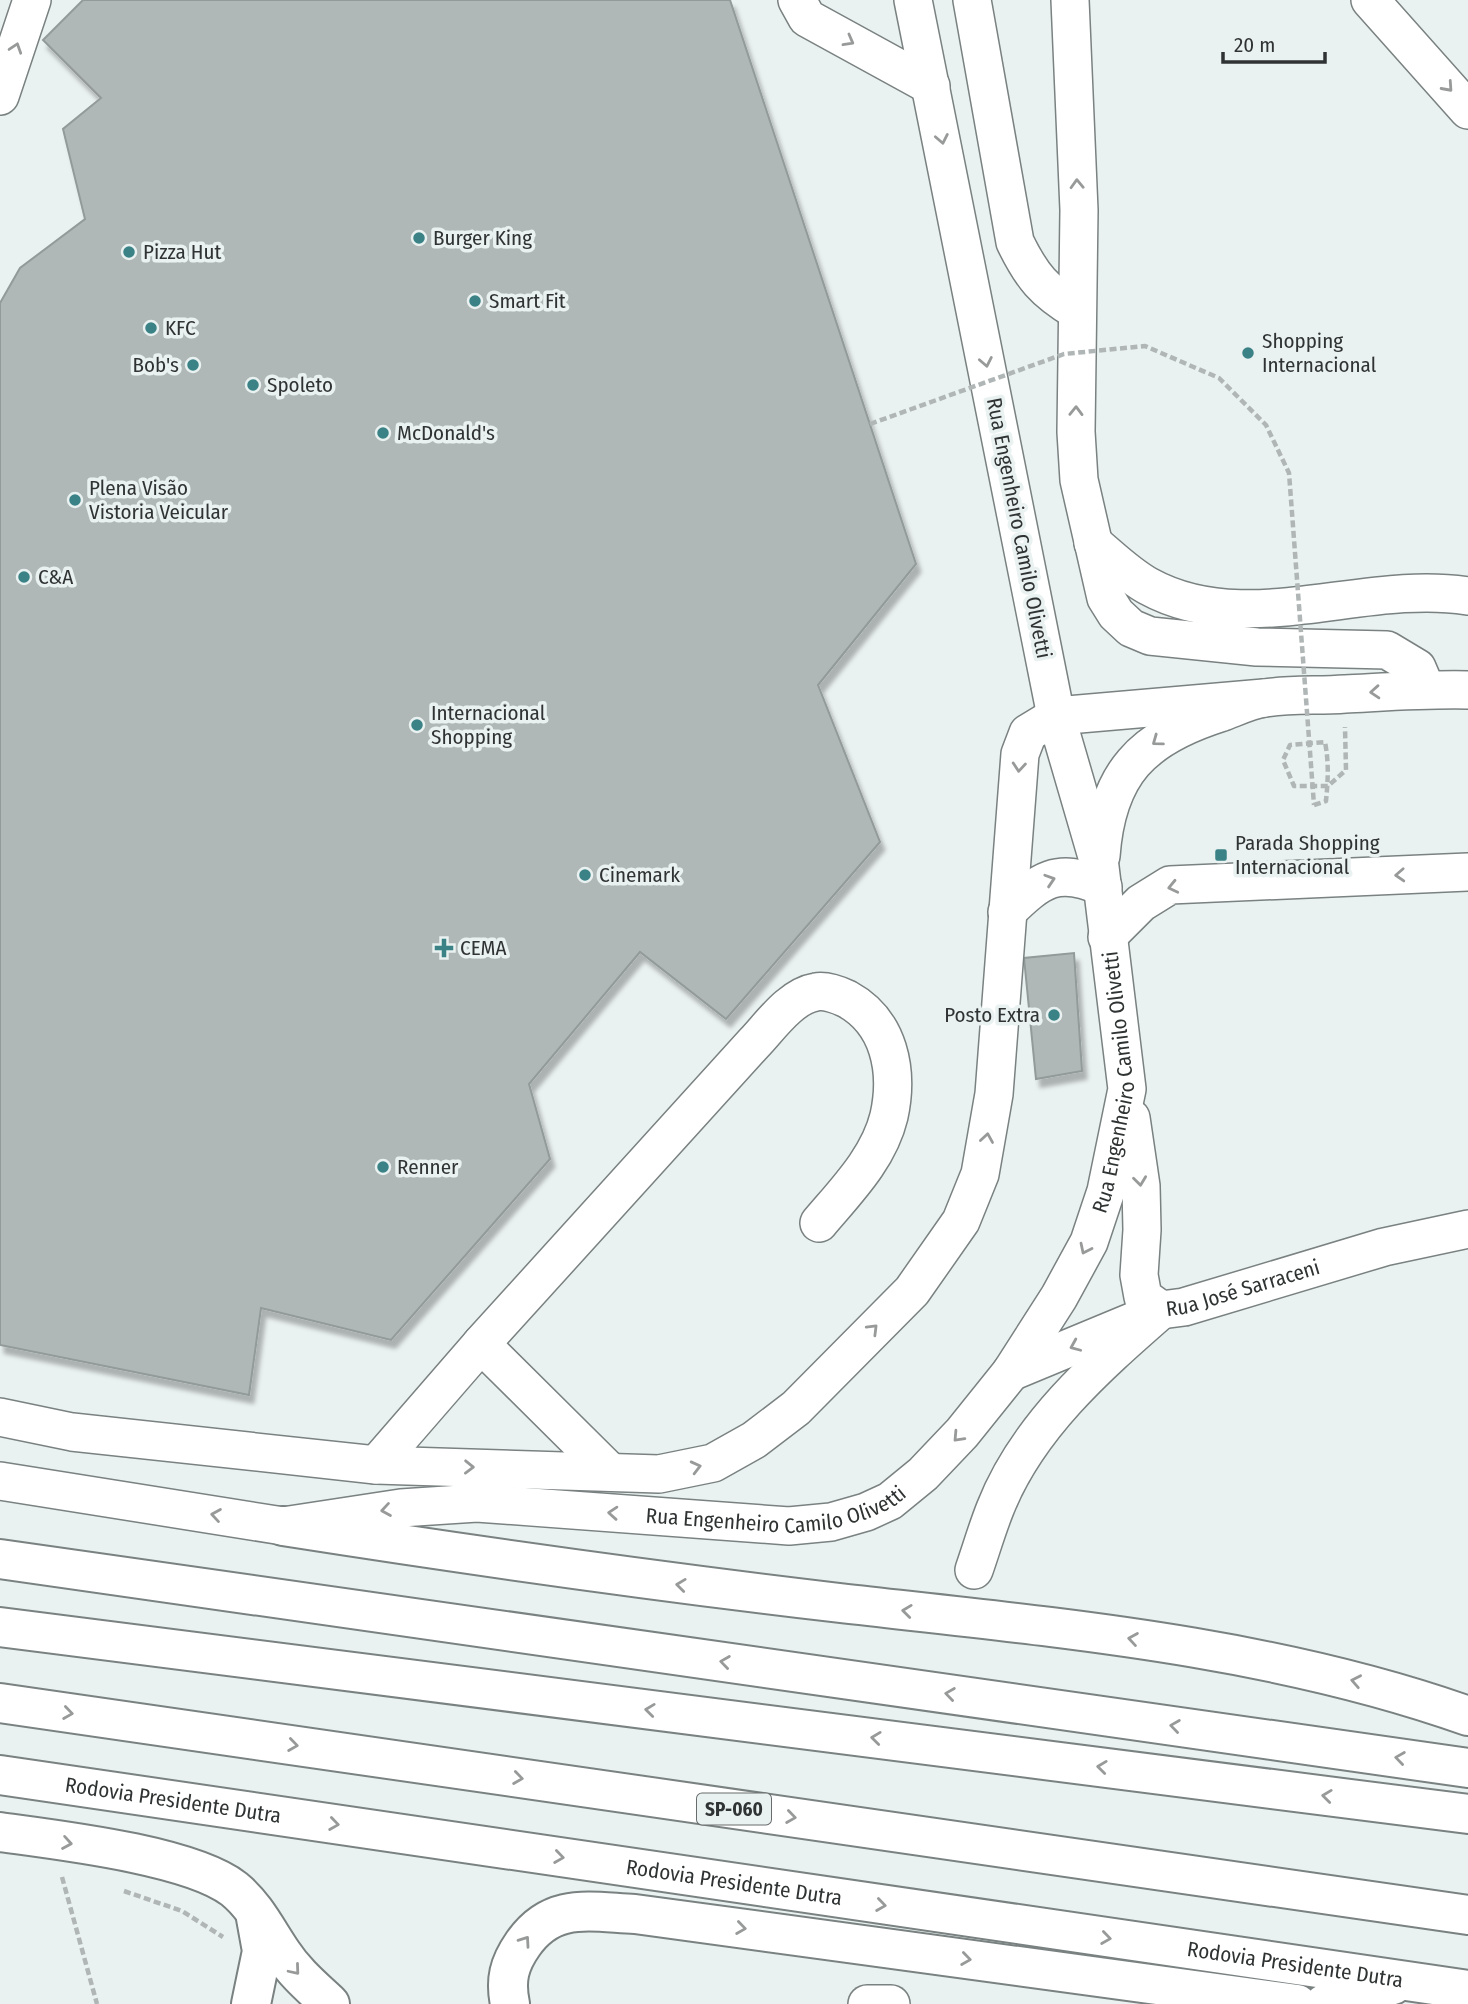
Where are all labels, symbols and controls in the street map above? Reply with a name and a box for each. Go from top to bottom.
scale bar [1223,21,1324,65]
text: 20 m [1234,32,1275,58]
one-way arrow [842,33,855,46]
one-way arrow [8,43,22,55]
one-way arrow [1440,79,1452,92]
one-way arrow [933,133,948,145]
one-way arrow [1070,178,1085,189]
place label: Burger King [433,225,532,251]
marker: Burger King [411,230,427,246]
place label: Pizza Hut [143,239,222,265]
marker: Pizza Hut [121,244,137,260]
place label: Smart Fit [489,288,566,314]
marker: Smart Fit [467,293,483,309]
place label: KFC [165,315,196,341]
marker: KFC [143,320,159,336]
place label: Shopping Internacional [1262,328,1377,378]
marker: Shopping Internacional [1240,345,1256,361]
place label: Bob's [133,352,179,378]
one-way arrow [978,356,993,368]
marker: Bob's [185,357,201,373]
place label: Spoleto [267,372,333,398]
marker: Spoleto [245,377,261,393]
street label: Rua Engenheiro Camilo Olivetti [981,395,1057,661]
one-way arrow [1069,406,1084,417]
place label: McDonald's [397,420,495,446]
marker: McDonald's [375,425,391,441]
place label: Plena Visão Vistoria Veicular [89,475,229,525]
marker: Plena Visão Vistoria Veicular [67,492,83,508]
place label: C&A [38,564,73,590]
marker: C&A [16,569,32,585]
one-way arrow [1370,685,1381,700]
place label: Internacional Shopping [431,700,546,750]
marker: Internacional Shopping [409,717,425,733]
one-way arrow [1152,732,1165,745]
one-way arrow [1012,762,1027,773]
place label: Parada Shopping Internacional [1235,830,1380,880]
marker: Parada Shopping Internacional [1213,847,1229,863]
place label: Cinemark [599,862,680,888]
marker: Cinemark [577,867,593,883]
one-way arrow [1394,867,1405,882]
one-way arrow [1044,874,1056,888]
one-way arrow [1168,879,1180,894]
place label: CEMA [460,935,507,961]
marker: CEMA [434,938,454,958]
street label: Rua Engenheiro Camilo Olivetti [1087,950,1140,1216]
place label: Posto Extra [944,1002,1040,1028]
marker: Posto Extra [1046,1007,1062,1023]
one-way arrow [979,1132,994,1144]
place label: Renner [397,1154,459,1180]
marker: Renner [375,1159,391,1175]
one-way arrow [1132,1175,1147,1187]
one-way arrow [1079,1242,1093,1254]
street label: Rua José Sarraceni [1164,1254,1323,1322]
one-way arrow [864,1325,877,1338]
one-way arrow [1070,1337,1082,1351]
one-way arrow [954,1429,966,1442]
one-way arrow [464,1460,475,1475]
one-way arrow [690,1461,702,1476]
street label: Rua Engenheiro Camilo Olivetti [645,1480,911,1539]
one-way arrow [380,1502,392,1517]
one-way arrow [607,1506,618,1521]
one-way arrow [210,1508,222,1523]
one-way arrow [675,1577,687,1592]
one-way arrow [901,1603,913,1618]
one-way arrow [1127,1632,1139,1647]
one-way arrow [719,1655,731,1670]
one-way arrow [1350,1675,1362,1690]
one-way arrow [944,1687,956,1702]
one-way arrow [644,1702,656,1717]
one-way arrow [62,1705,73,1720]
one-way arrow [1169,1719,1181,1734]
one-way arrow [870,1731,882,1746]
one-way arrow [287,1737,299,1752]
one-way arrow [1395,1751,1406,1766]
one-way arrow [1096,1760,1108,1775]
one-way arrow [512,1770,524,1785]
street label: Rodovia Presidente Dutra [63,1772,283,1829]
one-way arrow [1322,1788,1333,1803]
road number: SP-060 [697,1794,771,1825]
one-way arrow [786,1810,797,1825]
one-way arrow [328,1817,340,1832]
one-way arrow [61,1835,73,1850]
one-way arrow [553,1850,565,1865]
street label: Rodovia Presidente Dutra [624,1854,844,1911]
one-way arrow [875,1897,887,1912]
one-way arrow [735,1921,746,1936]
one-way arrow [1101,1930,1112,1945]
one-way arrow [517,1936,529,1949]
street label: Rodovia Presidente Dutra [1185,1936,1405,1993]
one-way arrow [960,1951,972,1966]
one-way arrow [287,1962,300,1975]

